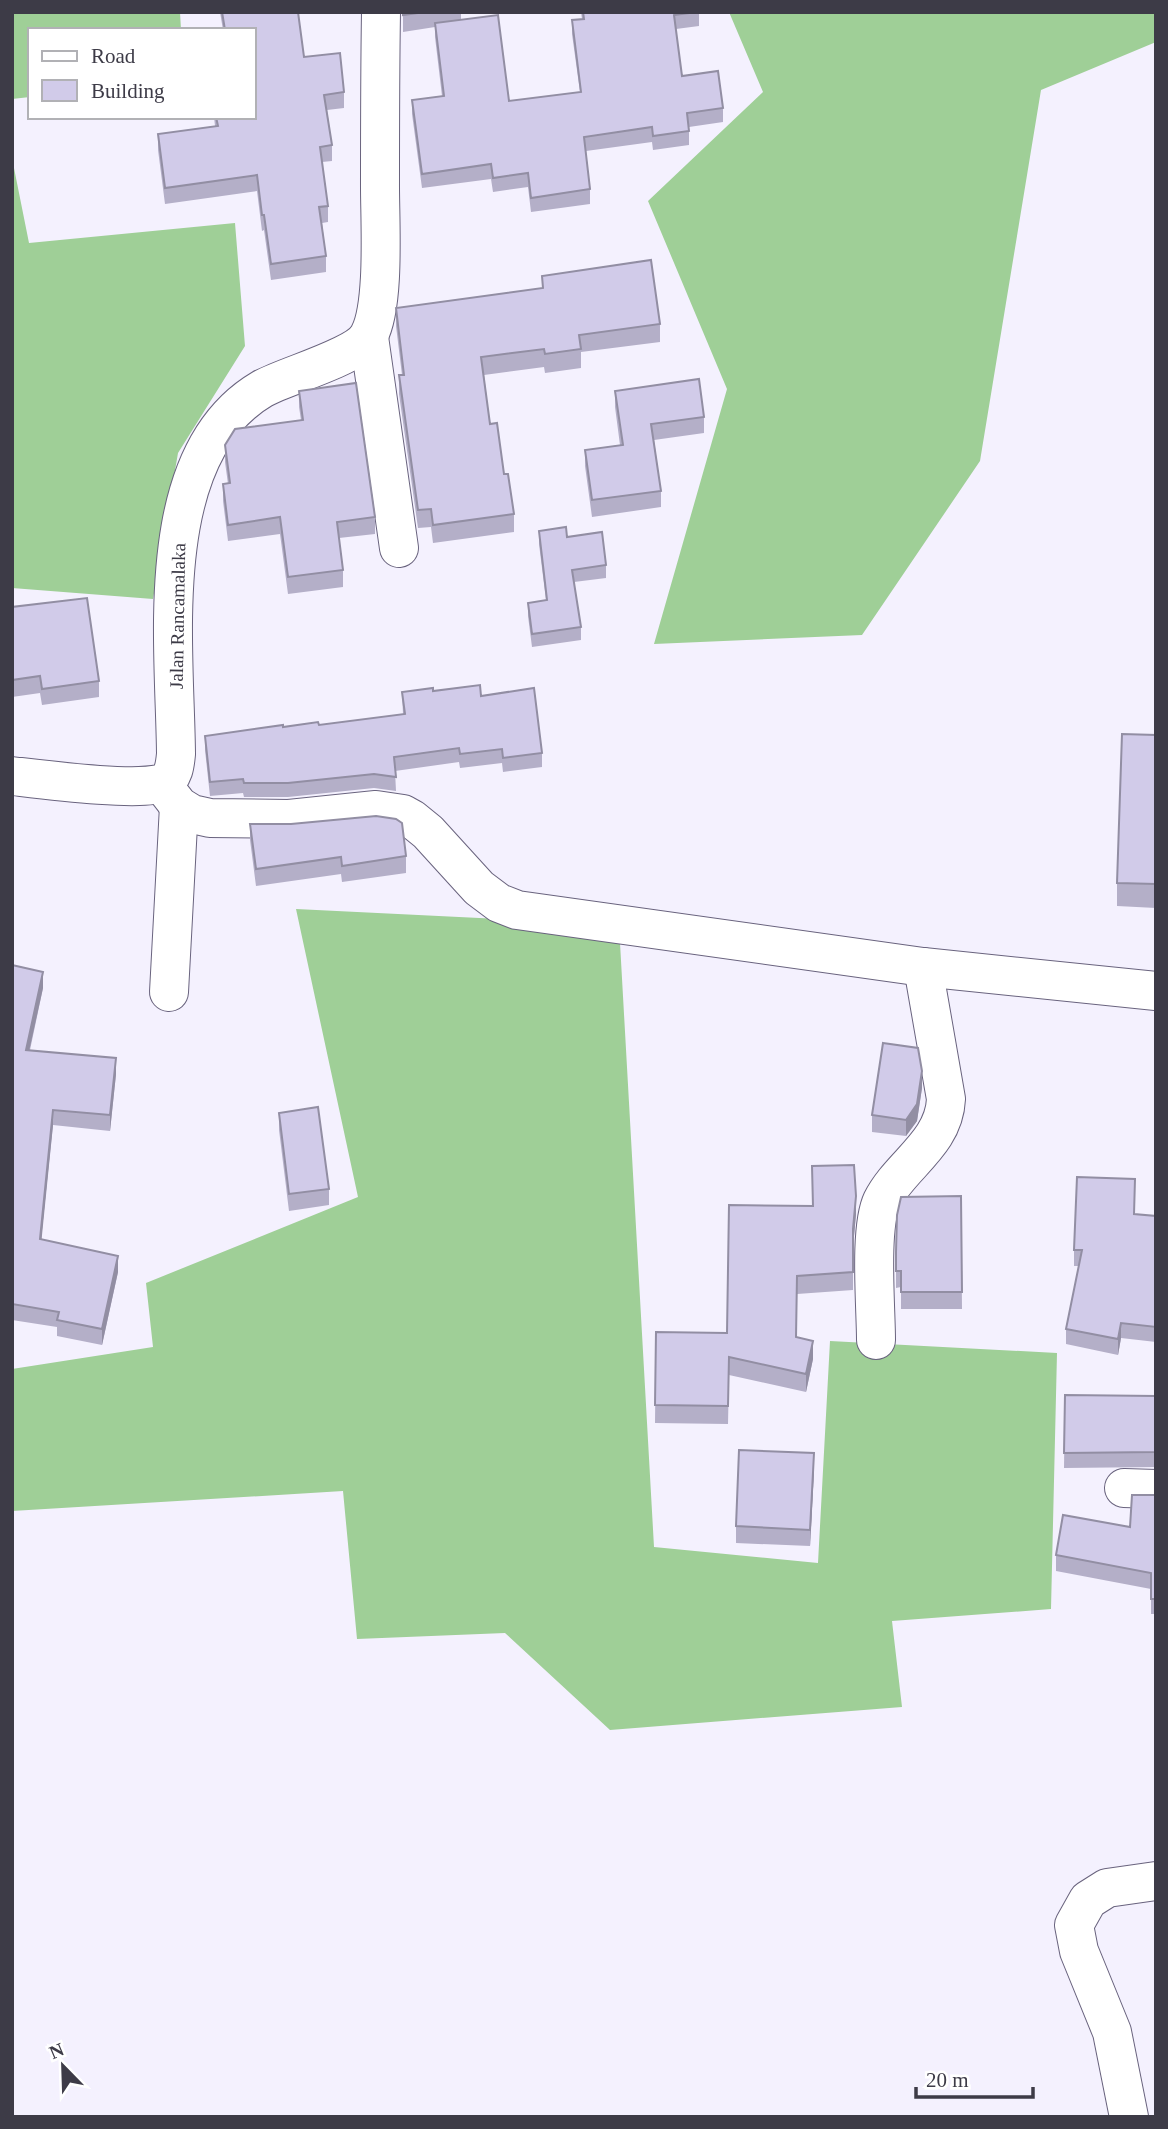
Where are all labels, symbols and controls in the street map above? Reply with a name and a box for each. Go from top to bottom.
legend [28,28,256,119]
text: Road [91,44,136,68]
text: Building [91,79,165,103]
street label: Jalan Rancamalaka [166,542,189,689]
north arrow [28,2031,98,2101]
text: N [46,2038,67,2063]
scale bar [916,2056,1033,2100]
text: 20 m [926,2068,969,2092]

